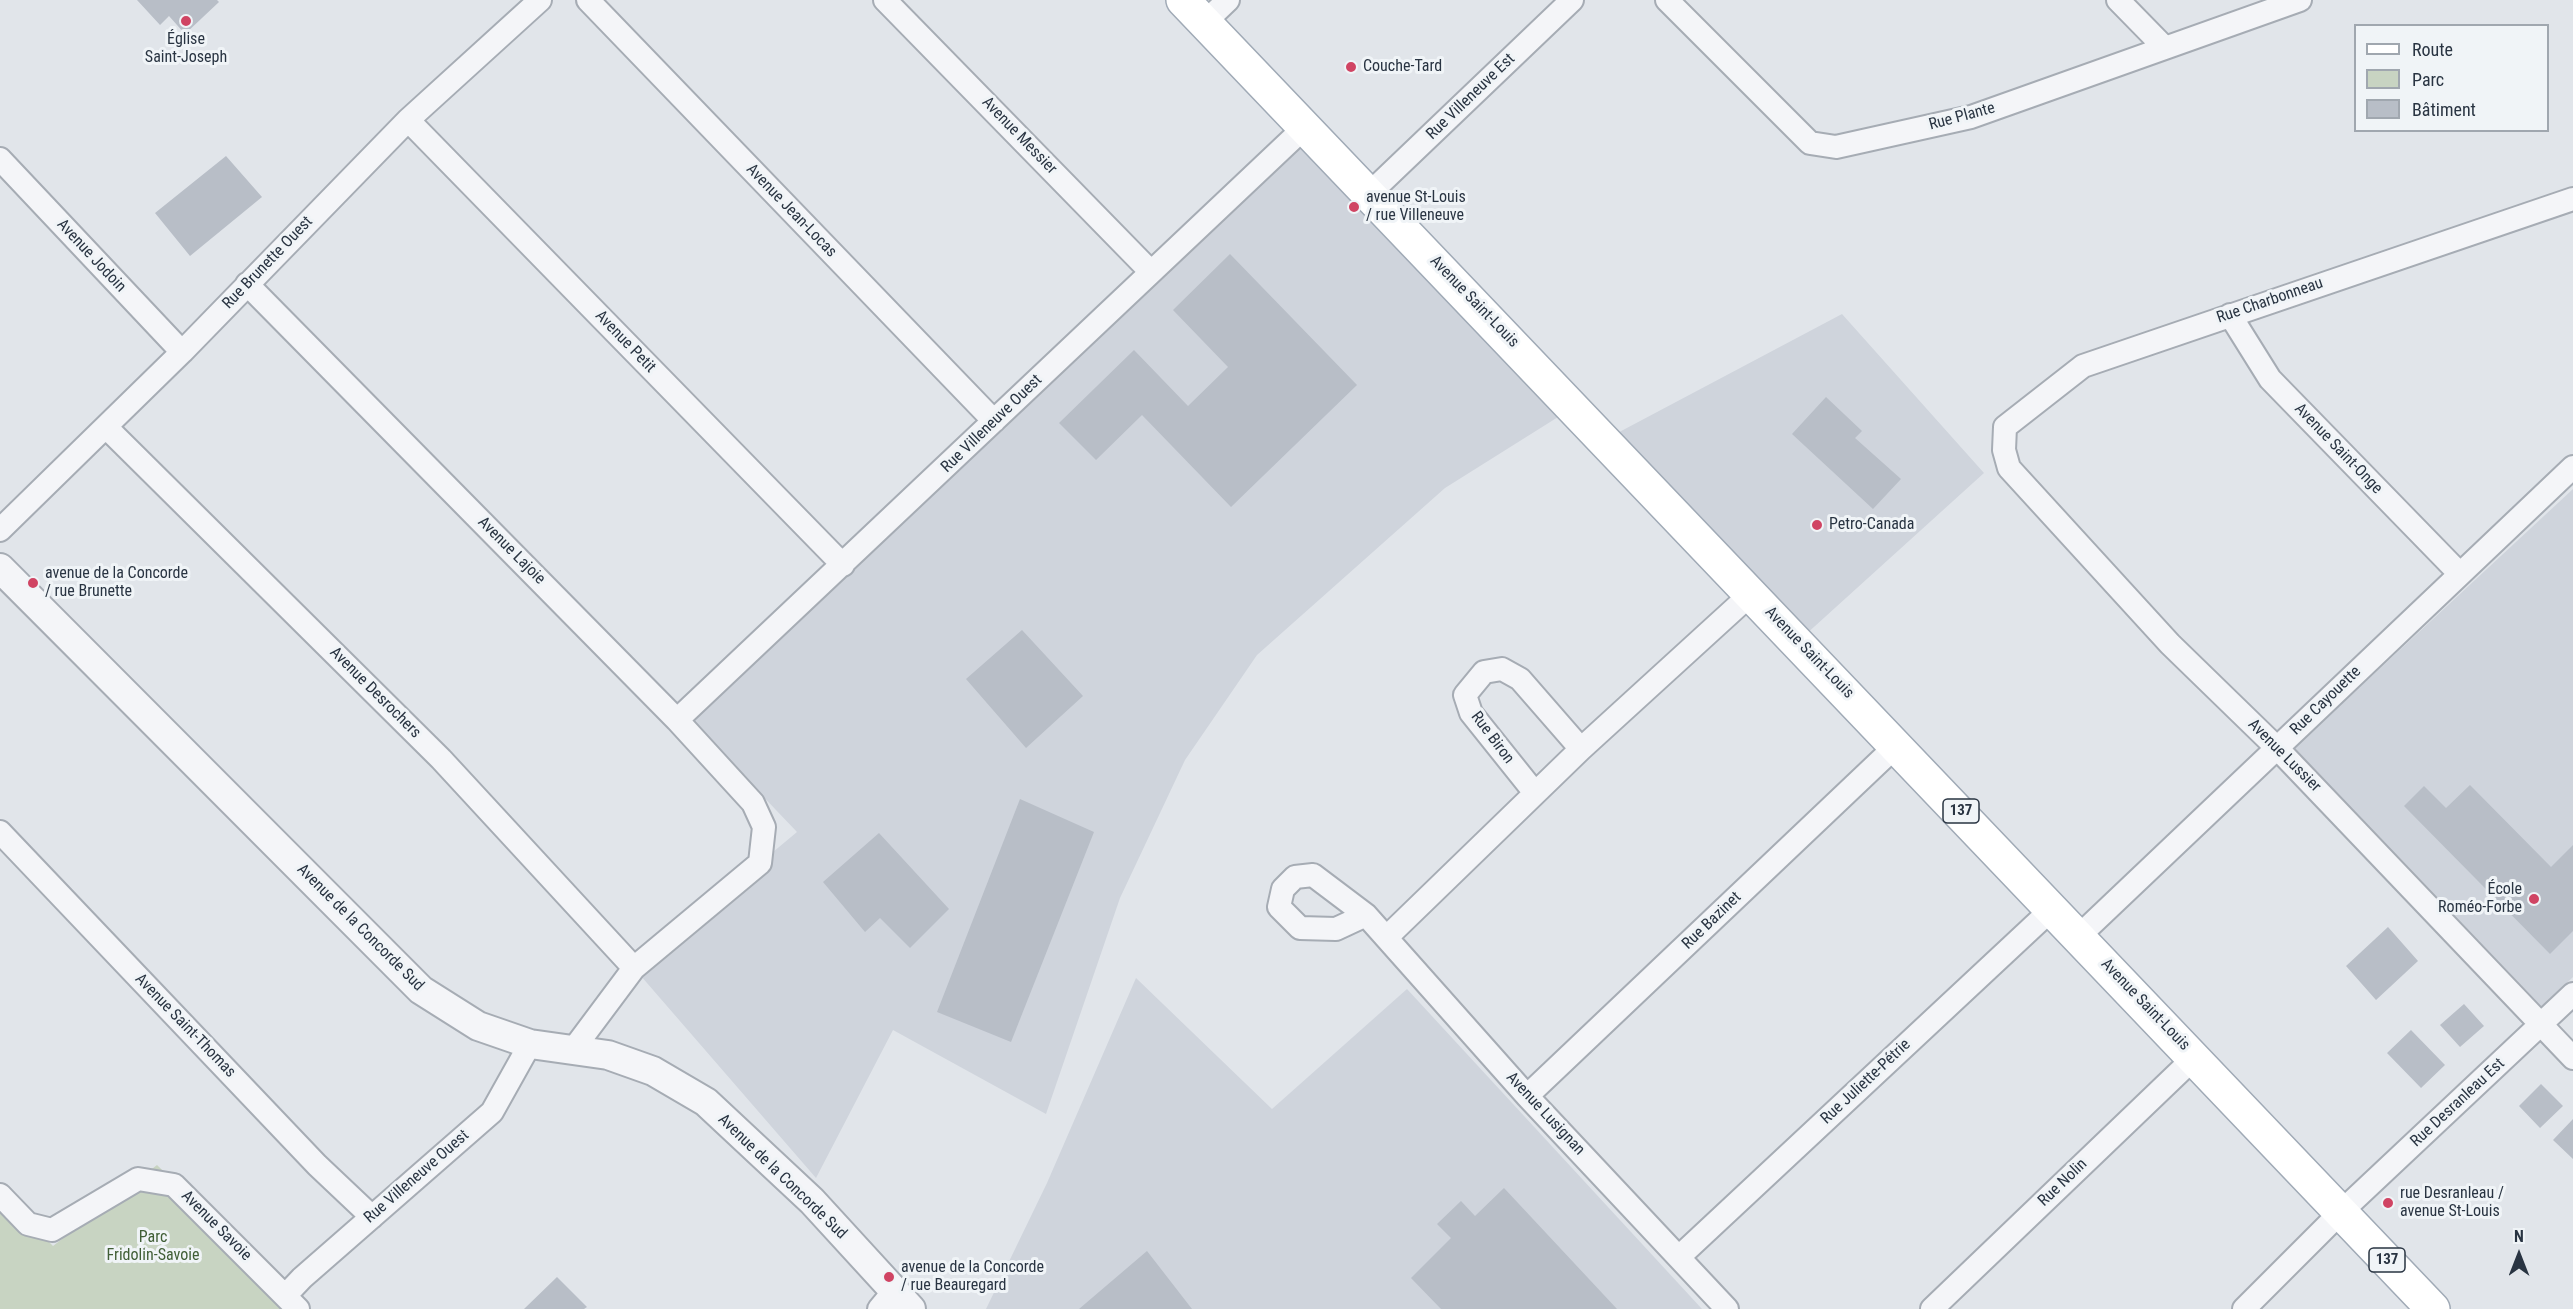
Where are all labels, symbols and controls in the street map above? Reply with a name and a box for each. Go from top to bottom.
marker: Église Saint-Joseph [179,14,193,28]
legend [2354,24,2549,132]
place label: Église Saint-Joseph [145,30,227,68]
text: Route [2412,39,2453,60]
street label: Rue Villeneuve Est [1423,50,1519,144]
place label: Couche-Tard [1363,57,1442,77]
marker: Couche-Tard [1344,60,1358,74]
text: Parc [2412,69,2444,90]
street label: Avenue Messier [977,93,1061,179]
street label: Rue Plante [1927,99,1997,135]
text: Bâtiment [2412,99,2476,120]
street label: Avenue Jean-Locas [742,160,840,262]
place label: avenue St-Louis / rue Villeneuve [1366,188,1466,226]
marker: avenue St-Louis / rue Villeneuve [1347,200,1361,214]
street label: Rue Brunette Ouest [219,213,317,313]
street label: Avenue Jodoin [52,215,130,297]
street label: Avenue Saint-Louis [1425,252,1523,352]
street label: Rue Charbonneau [2214,274,2326,328]
street label: Avenue Petit [591,307,659,377]
street label: Rue Villeneuve Ouest [938,371,1046,477]
street label: Avenue Saint-Onge [2290,400,2386,498]
street label: Avenue Lajoie [473,513,549,589]
place label: Petro-Canada [1829,515,1914,535]
marker: Petro-Canada [1810,518,1824,532]
place label: avenue de la Concorde / rue Brunette [45,564,188,602]
marker: avenue de la Concorde / rue Brunette [26,576,40,590]
street label: Avenue Saint-Louis [1760,603,1858,703]
street label: Avenue Desrochers [325,643,425,743]
street label: Rue Cayouette [2287,663,2365,739]
street label: Rue Biron [1466,708,1518,768]
street label: Avenue Lussier [2243,715,2325,797]
road number: 137 [1943,799,1979,823]
street label: Avenue de la Concorde Sud [292,860,428,996]
place label: École Roméo-Forbe [2438,880,2522,918]
street label: Rue Bazinet [1679,888,1745,954]
marker: École Roméo-Forbe [2527,892,2541,906]
street label: Avenue Saint-Louis [2096,955,2194,1055]
street label: Avenue Saint-Thomas [131,970,239,1082]
street label: Rue Juliette-Pétrie [1817,1036,1915,1128]
street label: Rue Desranleau Est [2407,1055,2509,1151]
street label: Avenue Lusignan [1502,1068,1588,1160]
street label: Avenue de la Concorde Sud [713,1110,851,1244]
street label: Rue Villeneuve Ouest [361,1126,473,1228]
street label: Rue Nolin [2035,1155,2091,1211]
place label: rue Desranleau / avenue St-Louis [2400,1184,2504,1222]
street label: Avenue Savoie [177,1187,255,1265]
marker: rue Desranleau / avenue St-Louis [2381,1196,2395,1210]
north arrow [2489,1225,2549,1285]
text: N [2514,1227,2524,1246]
park label: Parc Fridolin-Savoie [107,1228,199,1266]
road number: 137 [2369,1248,2405,1272]
place label: avenue de la Concorde / rue Beauregard [901,1258,1044,1296]
marker: avenue de la Concorde / rue Beauregard [882,1270,896,1284]

